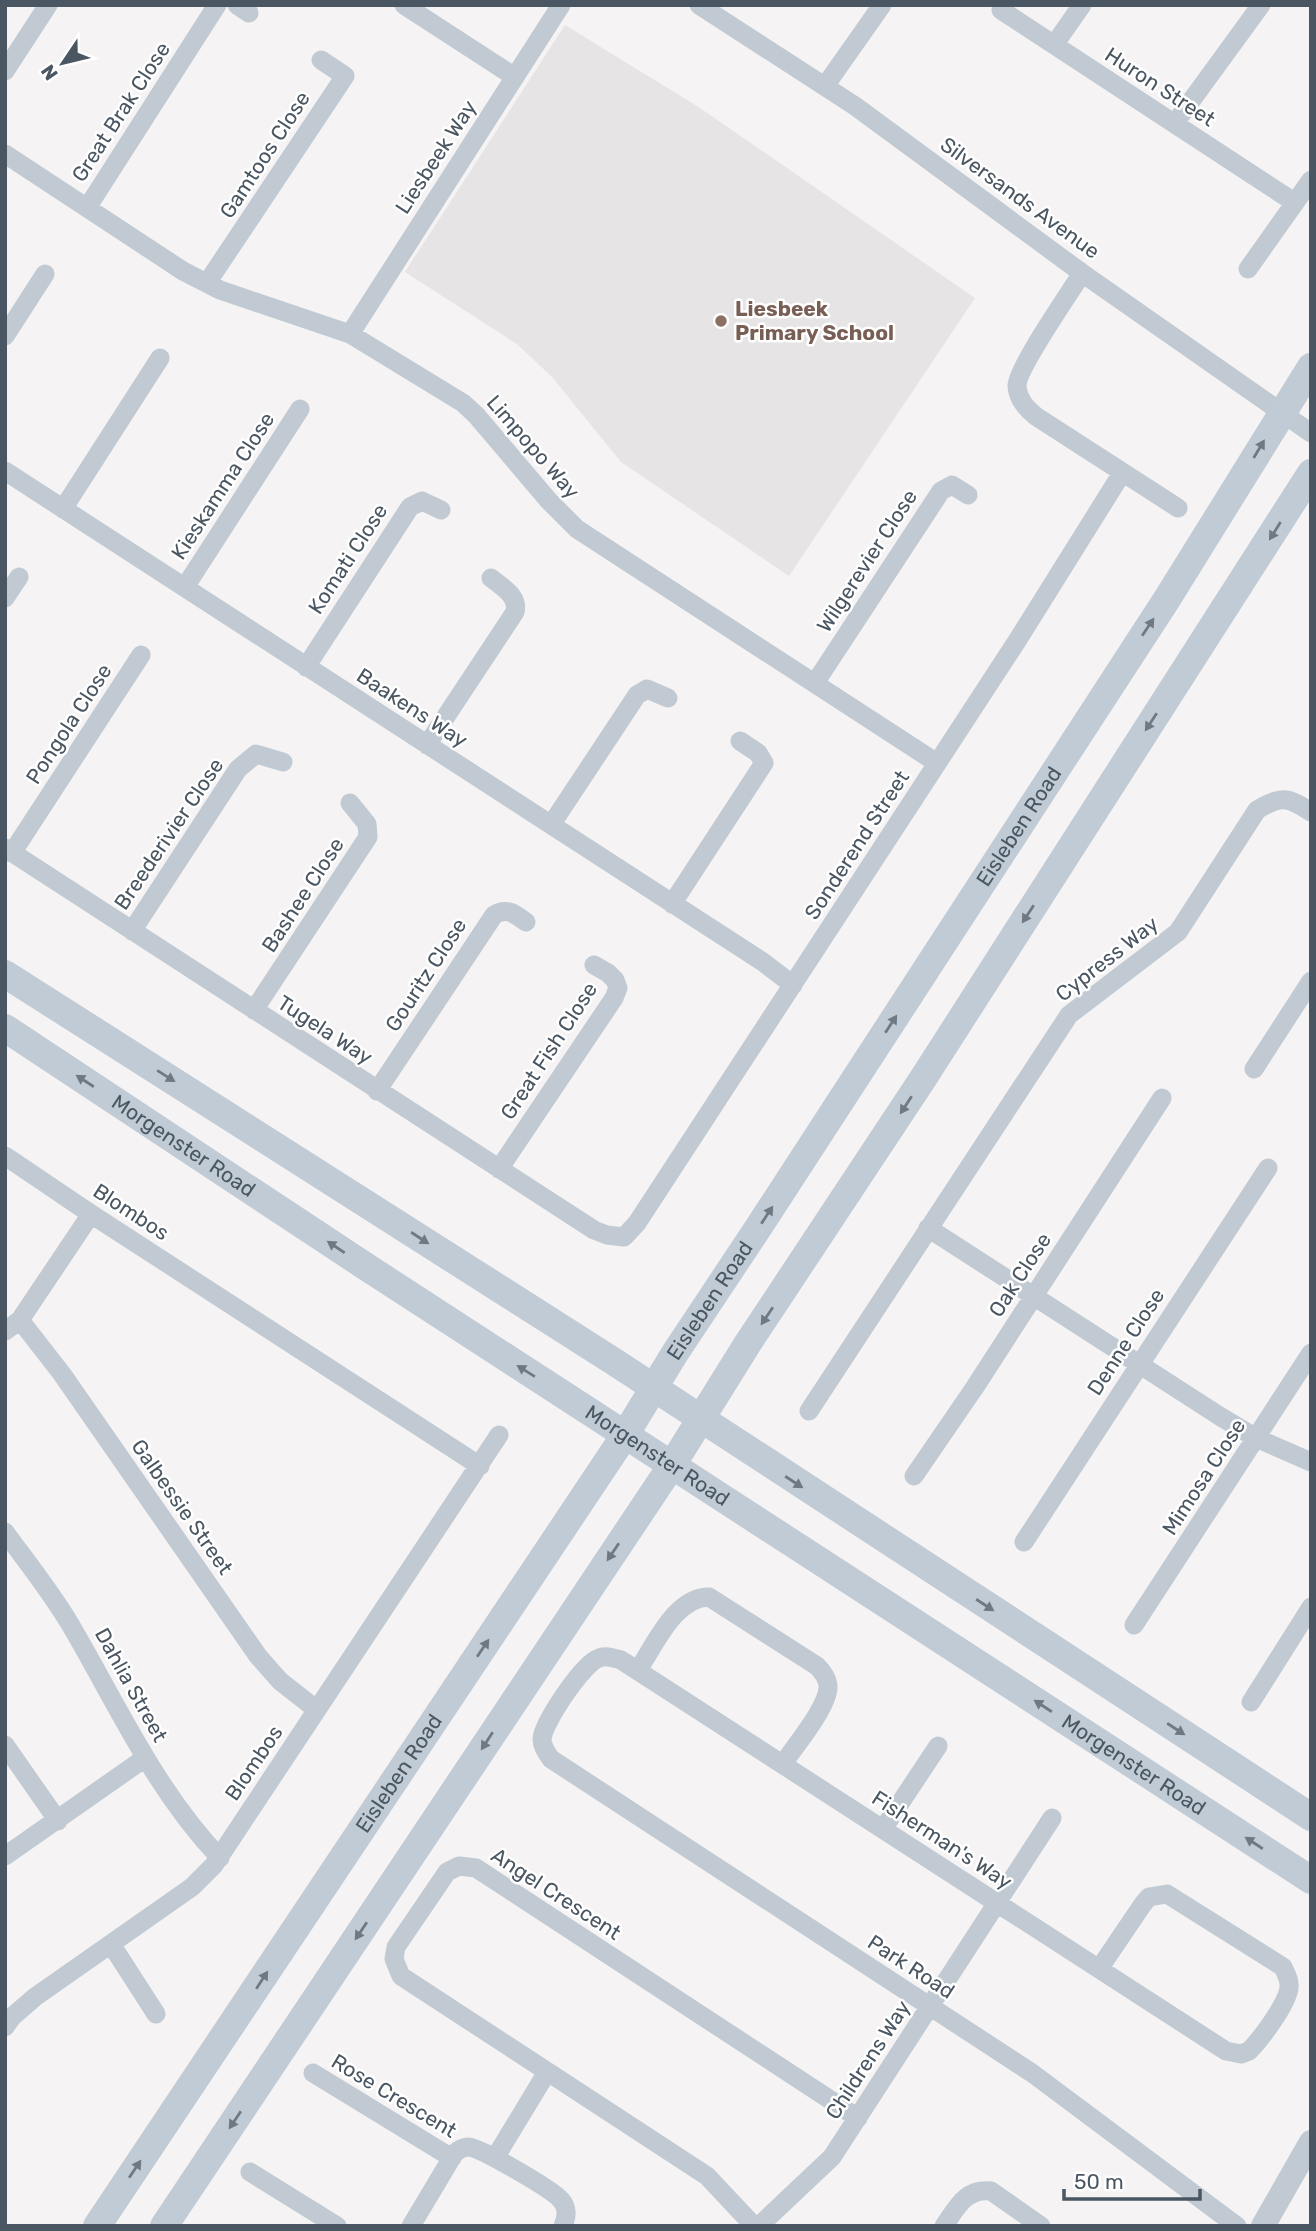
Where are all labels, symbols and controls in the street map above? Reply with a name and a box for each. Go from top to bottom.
north arrow [28,28,98,98]
street label: Great Brak Close [66,37,175,186]
street label: Huron Street [1101,42,1220,131]
text: N [36,60,63,85]
street label: Gamtoos Close [214,87,315,223]
street label: Liesbeek Way [390,95,482,218]
street label: Silversands Avenue [936,131,1105,264]
place label: Liesbeek Primary School [735,296,894,345]
marker: Liesbeek Primary School [713,313,729,329]
street label: Limpopo Way [482,390,585,504]
street label: Kieskamma Close [166,408,279,564]
one-way arrow [1253,440,1266,459]
street label: Wilgerevier Close [811,485,922,637]
street label: Komati Close [303,499,392,618]
one-way arrow [1268,521,1281,541]
one-way arrow [1141,618,1155,636]
street label: Pongola Close [20,659,117,788]
street label: Baakens Way [352,663,473,753]
one-way arrow [1145,713,1158,732]
street label: Breederivier Close [109,753,229,914]
street label: Eisleben Road [971,762,1067,891]
street label: Sonderend Street [799,765,914,924]
street label: Bashee Close [256,833,349,957]
one-way arrow [1022,904,1035,923]
street label: Cypress Way [1050,911,1163,1006]
street label: Gouritz Close [380,914,471,1036]
street label: Great Fish Close [495,978,602,1124]
street label: Tugela Way [273,990,378,1070]
one-way arrow [884,1014,897,1033]
one-way arrow [157,1070,176,1083]
one-way arrow [75,1074,94,1087]
street label: Morgenster Road [107,1089,260,1202]
one-way arrow [899,1095,912,1115]
street label: Blombos [89,1178,174,1245]
one-way arrow [760,1205,773,1224]
street label: Oak Close [983,1228,1056,1321]
one-way arrow [410,1232,430,1245]
street label: Eisleben Road [661,1236,758,1364]
one-way arrow [326,1240,346,1253]
street label: Denne Close [1082,1284,1169,1400]
one-way arrow [760,1307,774,1325]
one-way arrow [517,1364,536,1377]
street label: Morgenster Road [581,1399,734,1511]
street label: Mimosa Close [1157,1414,1250,1540]
street label: Galbessie Street [126,1434,238,1579]
one-way arrow [784,1475,804,1488]
one-way arrow [606,1543,620,1561]
one-way arrow [976,1598,995,1611]
street label: Dahlia Street [90,1623,173,1746]
one-way arrow [476,1638,489,1658]
one-way arrow [1033,1699,1052,1712]
street label: Eisleben Road [350,1709,447,1837]
street label: Morgenster Road [1057,1709,1211,1820]
street label: Blombos [219,1720,288,1805]
one-way arrow [1167,1722,1185,1736]
one-way arrow [480,1732,494,1750]
street label: Fisherman's Way [868,1785,1017,1894]
one-way arrow [1244,1837,1263,1850]
street label: Angel Crescent [487,1842,626,1945]
one-way arrow [355,1921,368,1940]
street label: Park Road [863,1929,959,2004]
one-way arrow [255,1970,268,1990]
street label: Childrens Way [820,1995,915,2124]
street label: Rose Crescent [327,2048,461,2143]
one-way arrow [229,2110,242,2129]
scale bar [1064,2158,1200,2202]
one-way arrow [129,2159,142,2179]
text: 50 m [1074,2169,1124,2194]

